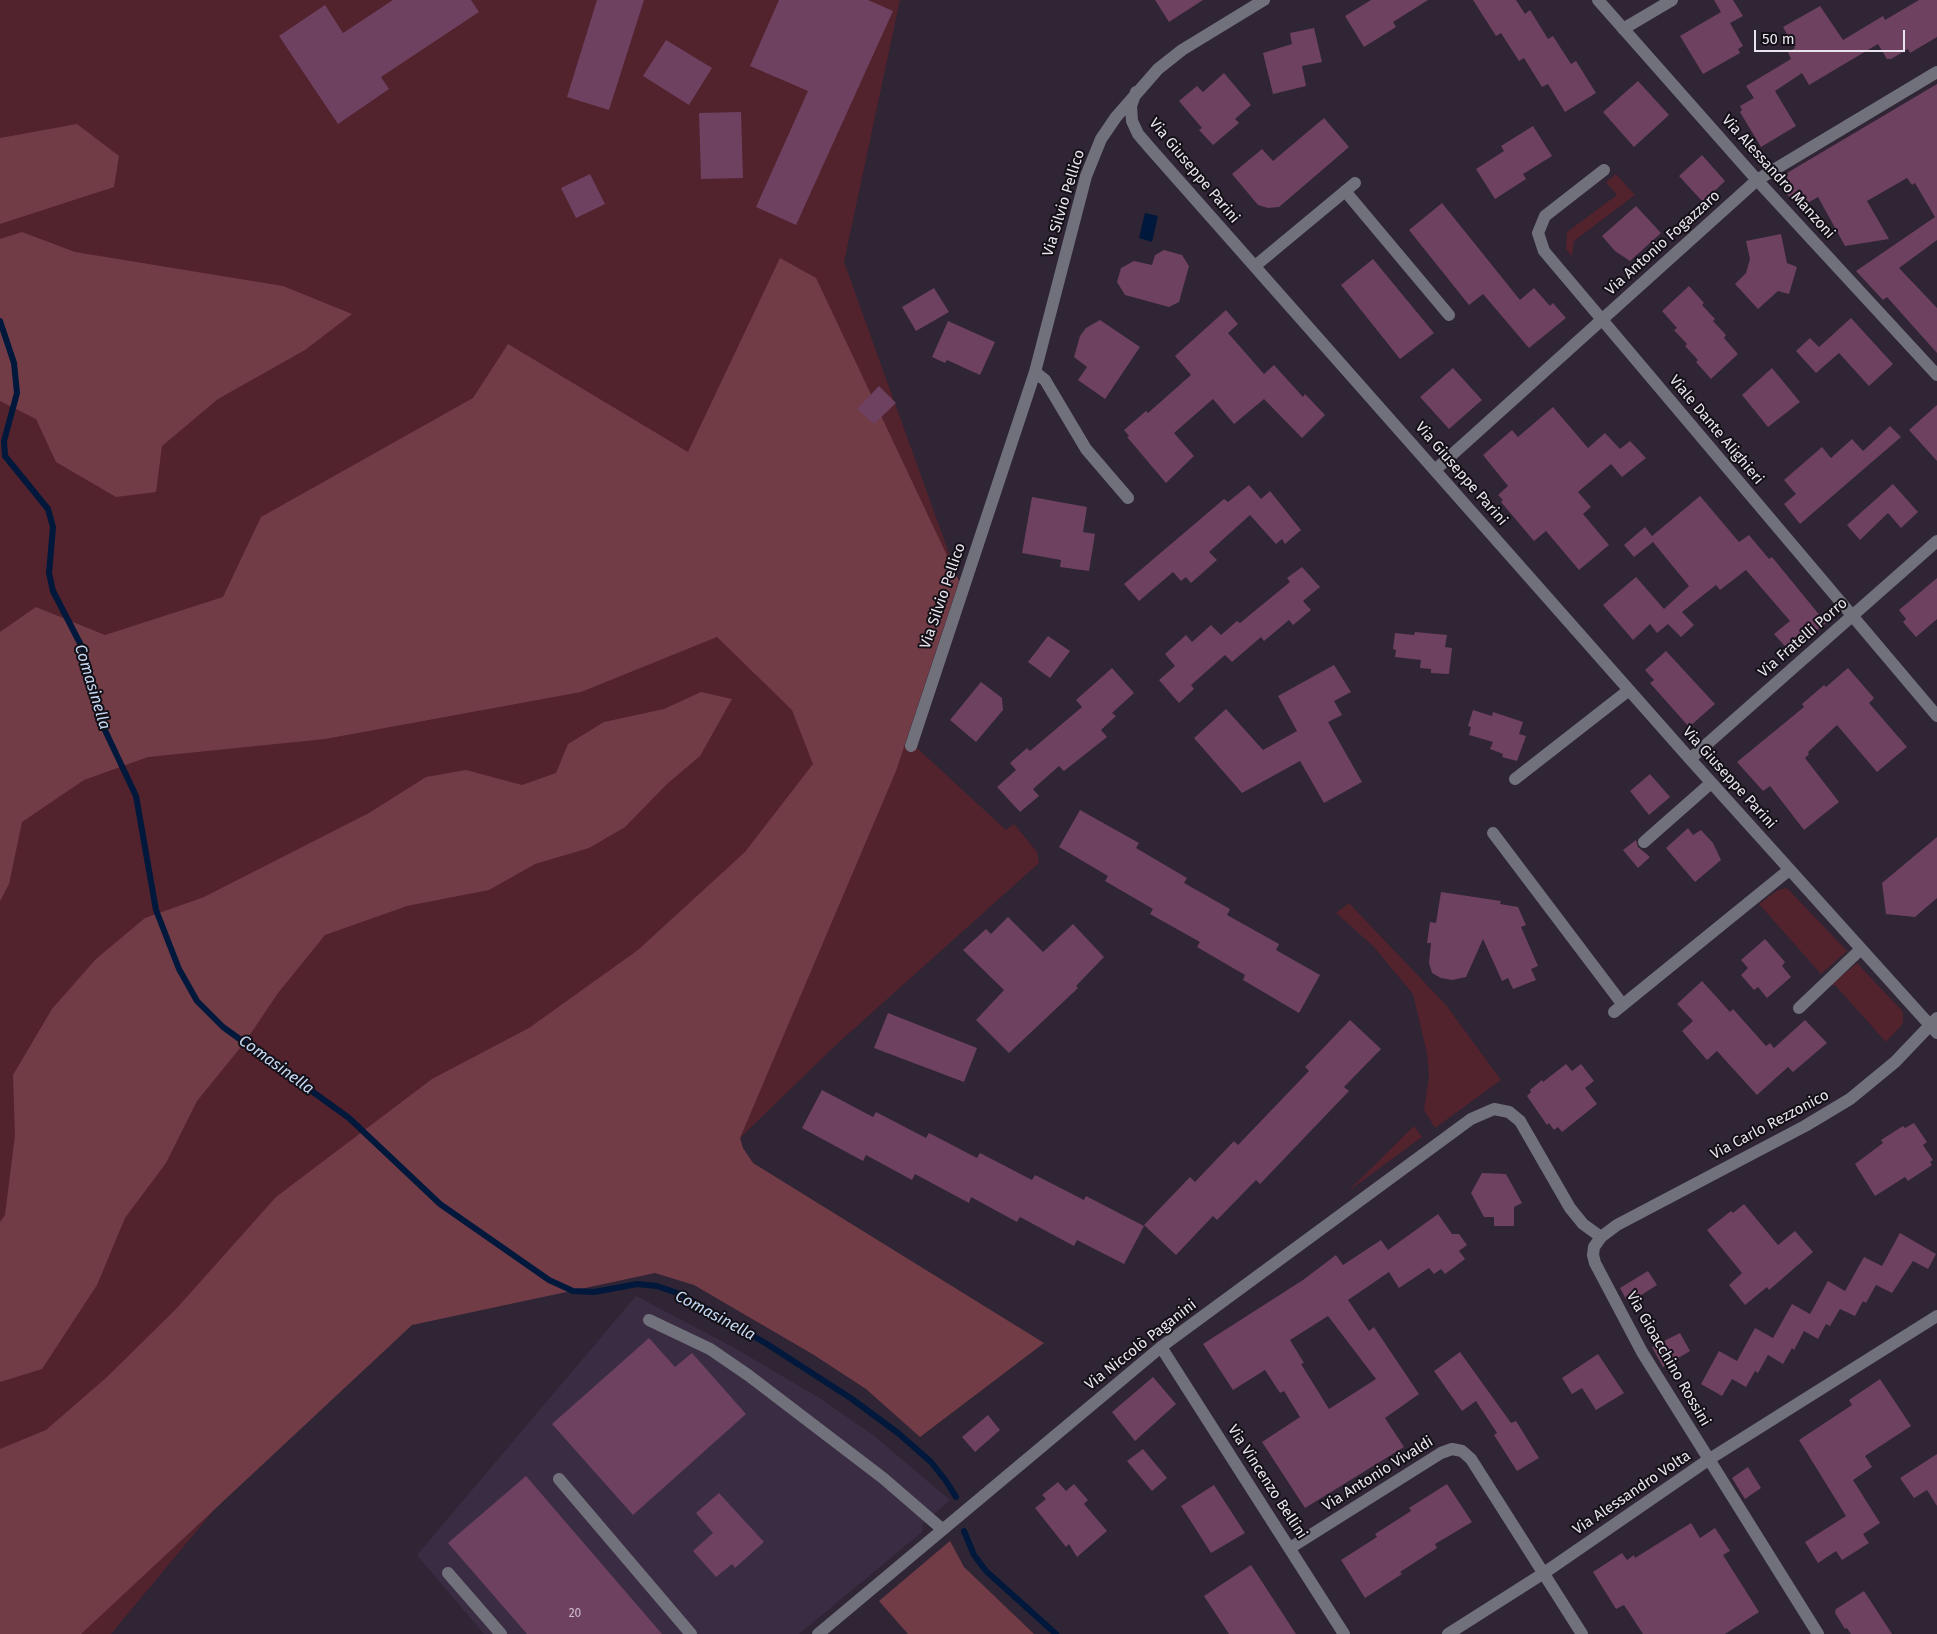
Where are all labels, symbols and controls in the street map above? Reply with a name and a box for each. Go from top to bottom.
scale bar [1757,20,1908,52]
text: 50 m [1762,30,1795,48]
street label: Via Alessandro Manzoni [1718,111,1838,243]
street label: Via Giuseppe Parini [1145,115,1243,227]
street label: Via Silvio Pellico [1039,147,1089,259]
street label: Via Antonio Fogazzaro [1602,187,1724,299]
street label: Viale Dante Alighieri [1665,372,1767,488]
street label: Via Giuseppe Parini [1411,419,1511,529]
street label: Via Silvio Pellico [916,541,970,651]
street label: Via Fratelli Porro [1755,594,1851,682]
water label: Comasinella [70,642,114,732]
street label: Via Giuseppe Parini [1678,723,1780,833]
water label: Comasinella [235,1031,317,1099]
street label: Via Carlo Rezzonico [1708,1086,1832,1164]
water label: Comasinella [672,1287,758,1345]
street label: Via Gioacchino Rossini [1622,1288,1714,1430]
street label: Via Niccolò Paganini [1082,1296,1200,1394]
street label: Via Vincenzo Bellini [1223,1422,1311,1542]
street label: Via Antonio Vivaldi [1319,1433,1437,1515]
street label: Via Alessandro Volta [1570,1447,1694,1539]
house number: 20 [569,1607,581,1621]

